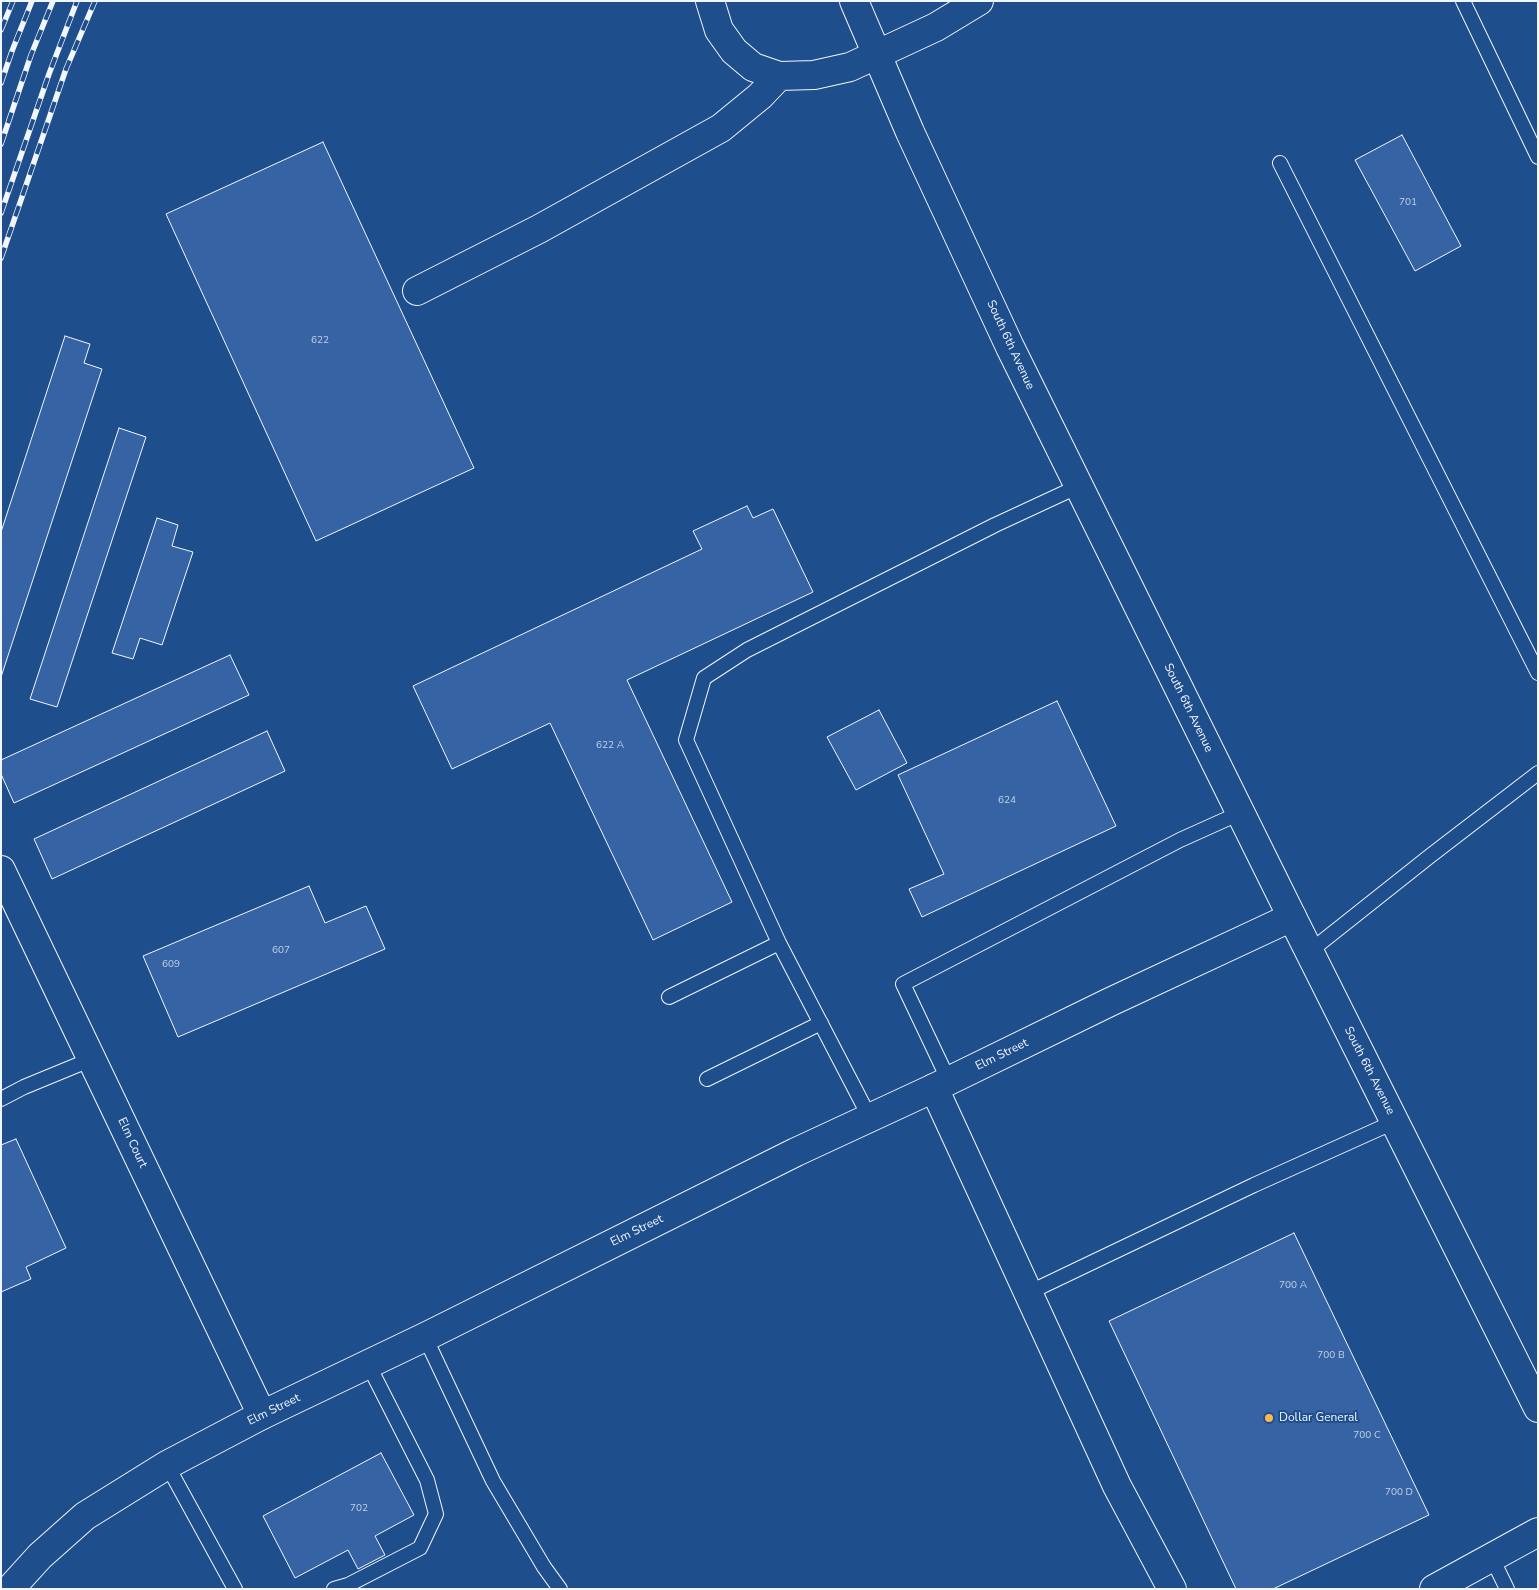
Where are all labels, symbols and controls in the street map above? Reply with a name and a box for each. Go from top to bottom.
house number: 701 [1399,197,1417,209]
street label: South 6th Avenue [983,298,1037,392]
house number: 622 [311,335,329,347]
street label: South 6th Avenue [1160,661,1216,755]
house number: 622 A [596,740,624,752]
house number: 624 [998,795,1016,807]
house number: 607 [272,945,290,957]
house number: 609 [162,959,180,971]
street label: South 6th Avenue [1341,1025,1397,1117]
street label: Elm Street [973,1036,1031,1074]
street label: Elm Court [114,1116,150,1170]
street label: Elm Street [608,1212,666,1250]
house number: 700 A [1279,1280,1307,1292]
house number: 700 B [1317,1350,1345,1362]
street label: Elm Street [245,1391,303,1429]
place label: Dollar General [1279,1411,1358,1425]
marker: Dollar General [1263,1412,1275,1424]
house number: 700 C [1353,1430,1381,1442]
house number: 700 D [1385,1487,1413,1499]
house number: 702 [350,1503,368,1515]

